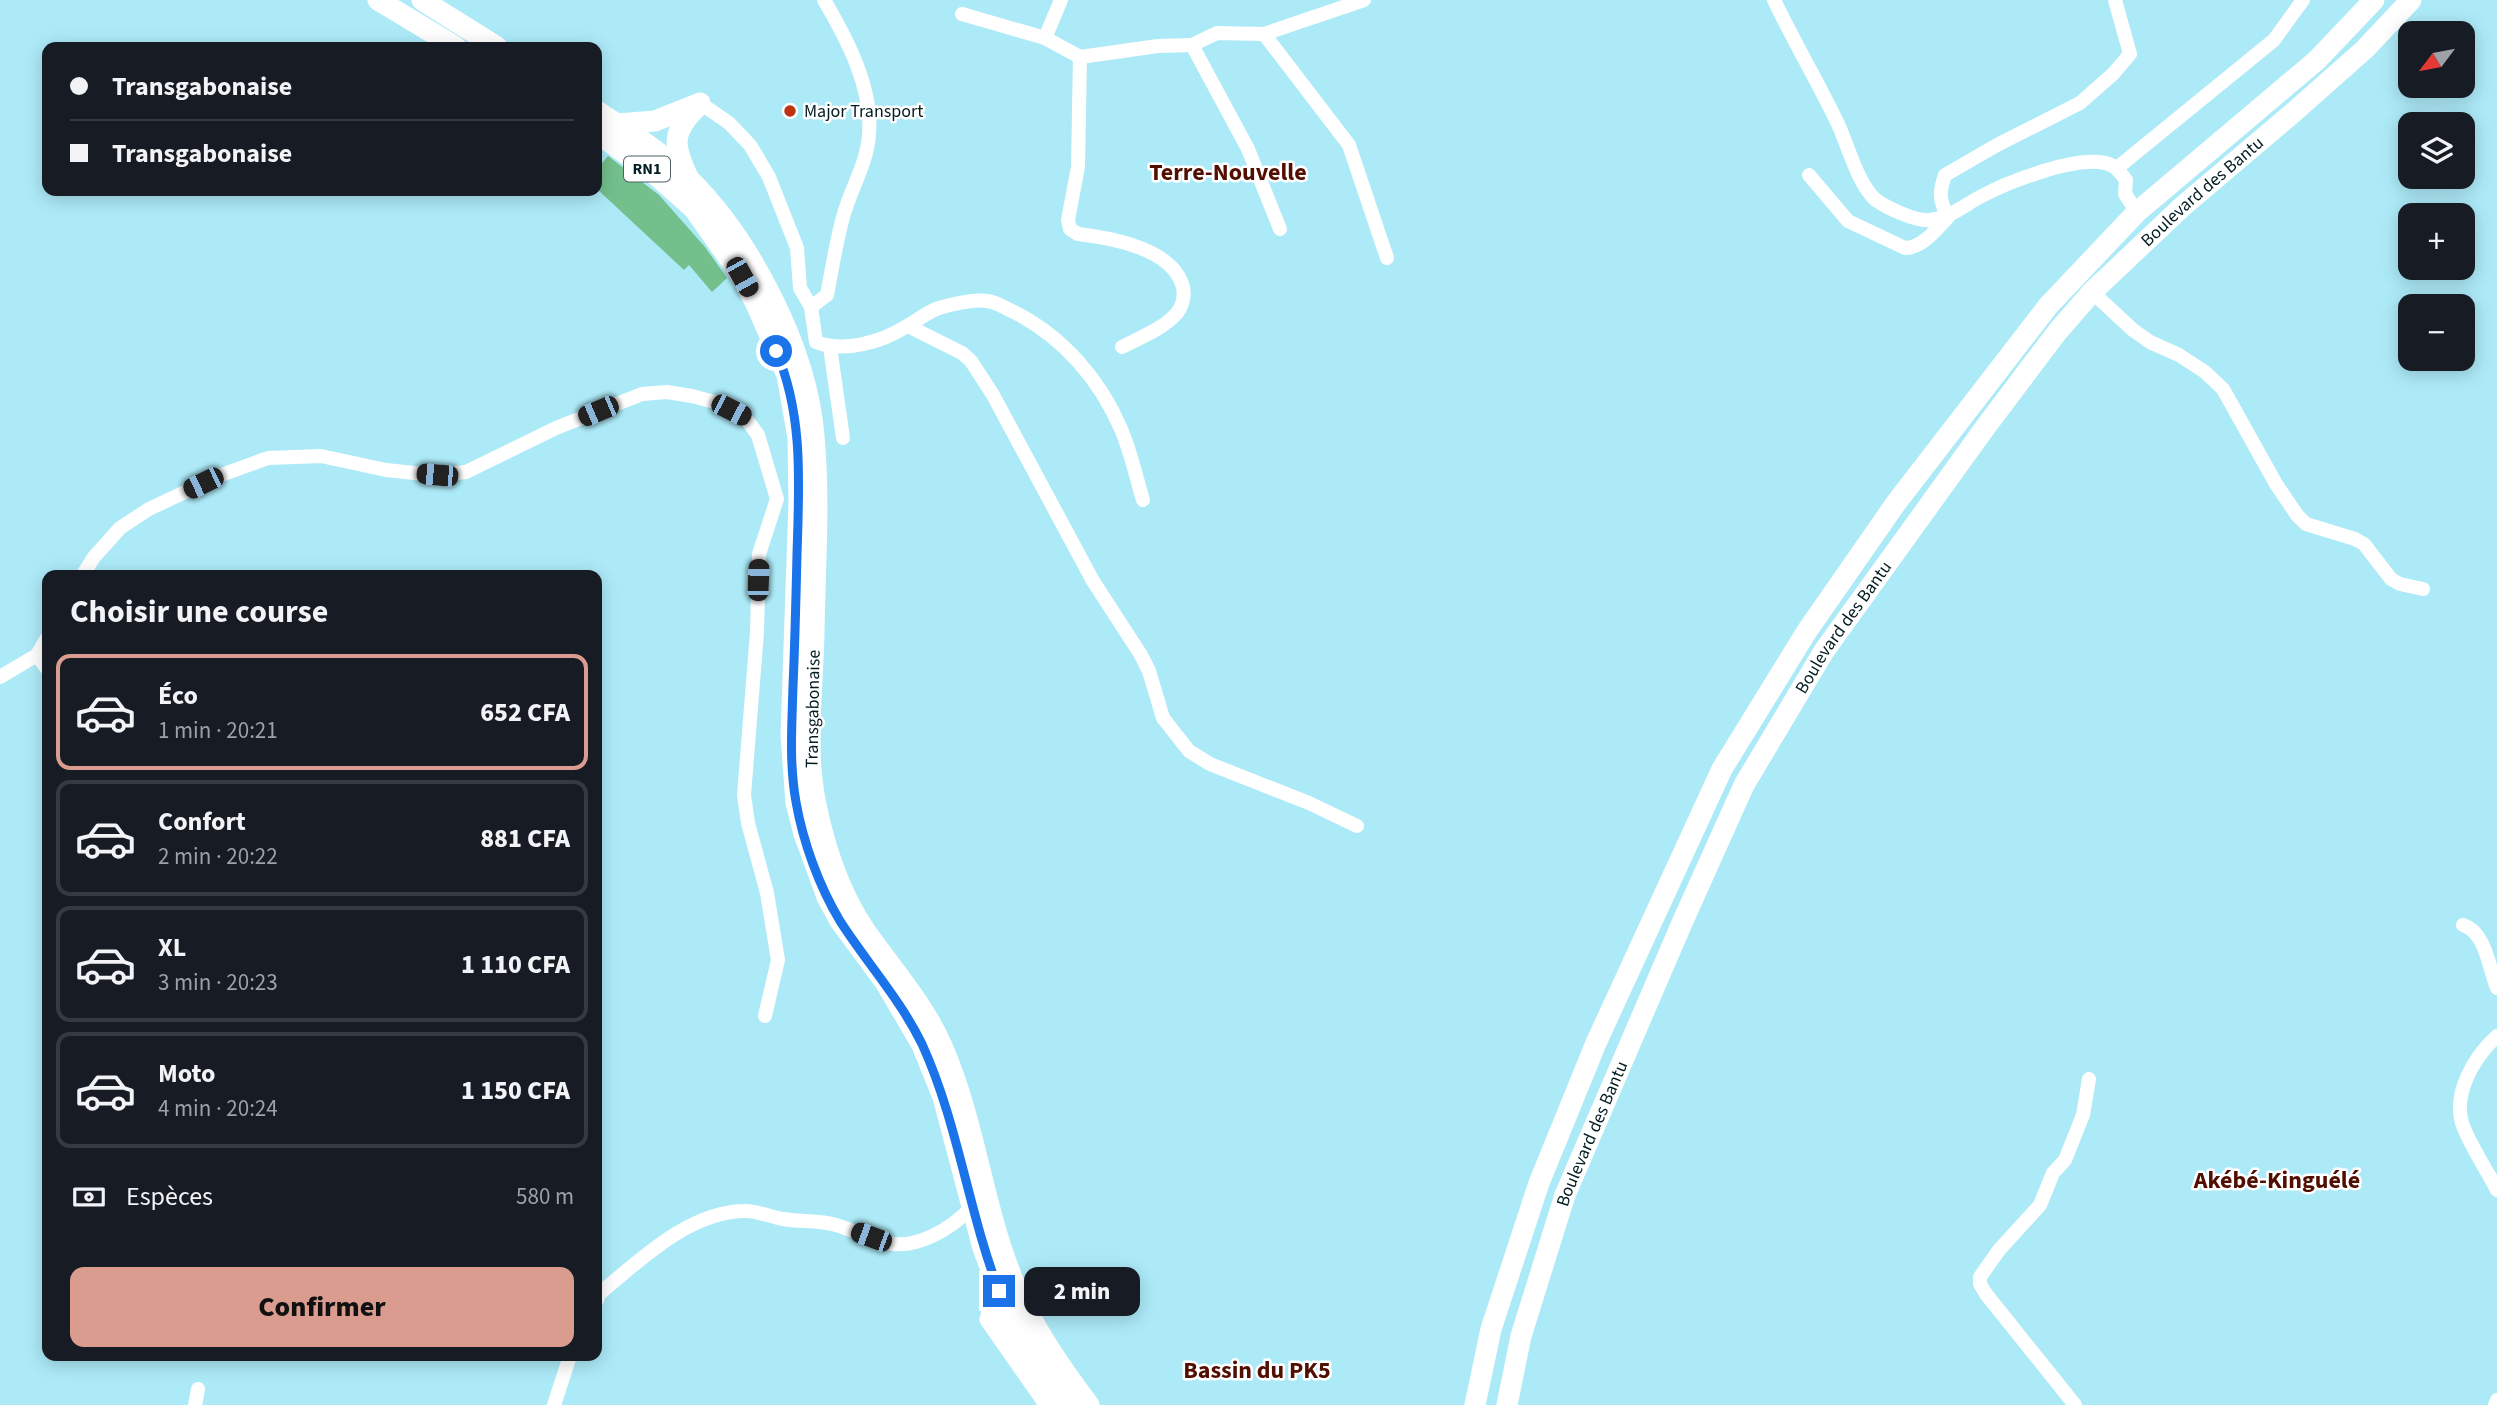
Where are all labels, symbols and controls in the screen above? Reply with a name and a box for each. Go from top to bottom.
north arrow [2398,21,2474,98]
map controls [2398,21,2475,371]
text: Transgabonaise [112,68,292,105]
place label: Major Transport [804,99,923,124]
marker: Major Transport [782,103,798,119]
button: layers [2398,112,2475,189]
street label: Boulevard des Bantu [2135,130,2269,252]
text: Transgabonaise [112,135,292,172]
district label: Terre-Nouvelle [1149,155,1307,190]
road number: RN1 [624,156,670,182]
button: + [2398,203,2475,280]
car [723,254,762,300]
button: − [2398,294,2475,371]
route start [760,335,792,367]
car [708,391,755,429]
car [575,393,622,429]
car [416,463,459,487]
car [180,464,227,502]
street label: Boulevard des Bantu [1789,556,1898,698]
car [747,559,770,601]
text: Choisir une course [70,589,328,635]
street label: Transgabonaise [799,649,827,768]
text: Éco [158,677,198,714]
icon: car [74,681,137,744]
text: 652 CFA [480,694,570,731]
text: 1 min · 20:21 [158,714,278,747]
text: Confort [158,803,246,840]
icon: car [74,807,137,870]
text: 881 CFA [480,820,570,857]
text: 2 min · 20:22 [158,840,278,873]
text: XL [158,929,186,966]
icon: car [74,933,137,996]
text: 1 110 CFA [461,946,570,983]
text: 3 min · 20:23 [158,966,278,999]
text: Moto [158,1055,215,1092]
street label: Boulevard des Bantu [1550,1057,1634,1209]
icon: car [74,1059,137,1122]
text: 1 150 CFA [461,1072,570,1109]
text: 4 min · 20:24 [158,1092,278,1125]
district label: Akébé-Kinguélé [2193,1163,2360,1198]
icon: cash [70,1178,108,1216]
text: Espèces [126,1178,213,1215]
text: 580 m [516,1180,574,1213]
car [848,1220,895,1254]
callout: 2 min [1024,1266,1139,1316]
button: Confirmer [70,1267,574,1347]
route end [983,1275,1015,1307]
text: 2 min [1054,1275,1110,1308]
district label: Bassin du PK5 [1183,1353,1331,1388]

